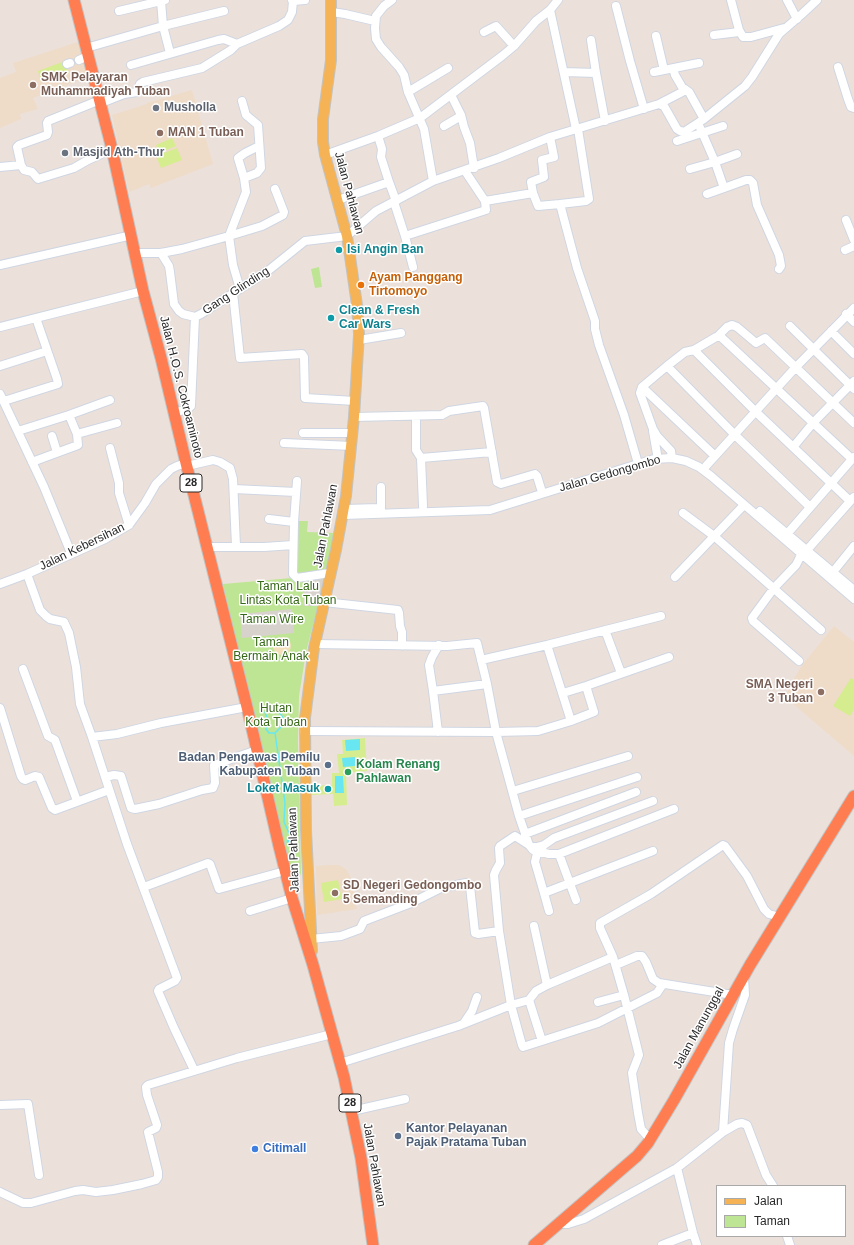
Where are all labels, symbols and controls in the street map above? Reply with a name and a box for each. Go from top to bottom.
place label: SMK Pelayaran Muhammadiyah Tuban [41,71,170,99]
marker: SMK Pelayaran Muhammadiyah Tuban [28,80,38,90]
place label: Musholla [164,101,216,115]
marker: Musholla [151,103,161,113]
place label: MAN 1 Tuban [168,126,244,140]
marker: MAN 1 Tuban [155,128,165,138]
place label: Masjid Ath-Thur [73,146,164,160]
marker: Masjid Ath-Thur [60,148,70,158]
street label: Jalan Pahlawan [331,150,367,236]
place label: Isi Angin Ban [347,243,424,257]
marker: Isi Angin Ban [334,245,344,255]
street label: Gang Glinding [200,264,272,318]
place label: Ayam Panggang Tirtomoyo [369,271,463,299]
marker: Ayam Panggang Tirtomoyo [356,280,366,290]
place label: Clean & Fresh Car Wars [339,304,420,332]
marker: Clean & Fresh Car Wars [326,313,336,323]
street label: Jalan H.O.S. Cokroaminoto [156,314,206,460]
street label: Jalan Gedongombo [558,453,662,495]
road number: 28 [180,474,202,492]
street label: Jalan Pahlawan [311,483,341,569]
street label: Jalan Kebersihan [37,520,127,574]
park label: Taman Lalu Lintas Kota Tuban [240,580,336,608]
park label: Taman Wire [240,613,304,627]
park label: Taman Bermain Anak [233,636,309,664]
place label: SMA Negeri 3 Tuban [746,678,813,706]
marker: SMA Negeri 3 Tuban [816,687,826,697]
park label: Hutan Kota Tuban [245,702,307,730]
place label: Badan Pengawas Pemilu Kabupaten Tuban [179,751,320,779]
place label: Kolam Renang Pahlawan [356,758,440,786]
marker: Badan Pengawas Pemilu Kabupaten Tuban [323,760,333,770]
marker: Kolam Renang Pahlawan [343,767,353,777]
place label: Loket Masuk [247,782,320,796]
marker: Loket Masuk [323,784,333,794]
street label: Jalan Pahlawan [285,807,303,893]
place label: SD Negeri Gedongombo 5 Semanding [343,879,482,907]
marker: SD Negeri Gedongombo 5 Semanding [330,888,340,898]
street label: Jalan Manunggal [671,985,727,1071]
road number: 28 [339,1094,361,1112]
street label: Jalan Pahlawan [360,1122,388,1208]
place label: Kantor Pelayanan Pajak Pratama Tuban [406,1122,526,1150]
marker: Kantor Pelayanan Pajak Pratama Tuban [393,1131,403,1141]
place label: Citimall [263,1142,306,1156]
marker: Citimall [250,1144,260,1154]
legend [716,1185,846,1237]
text: Jalan [754,1194,783,1208]
text: Taman [754,1214,790,1228]

